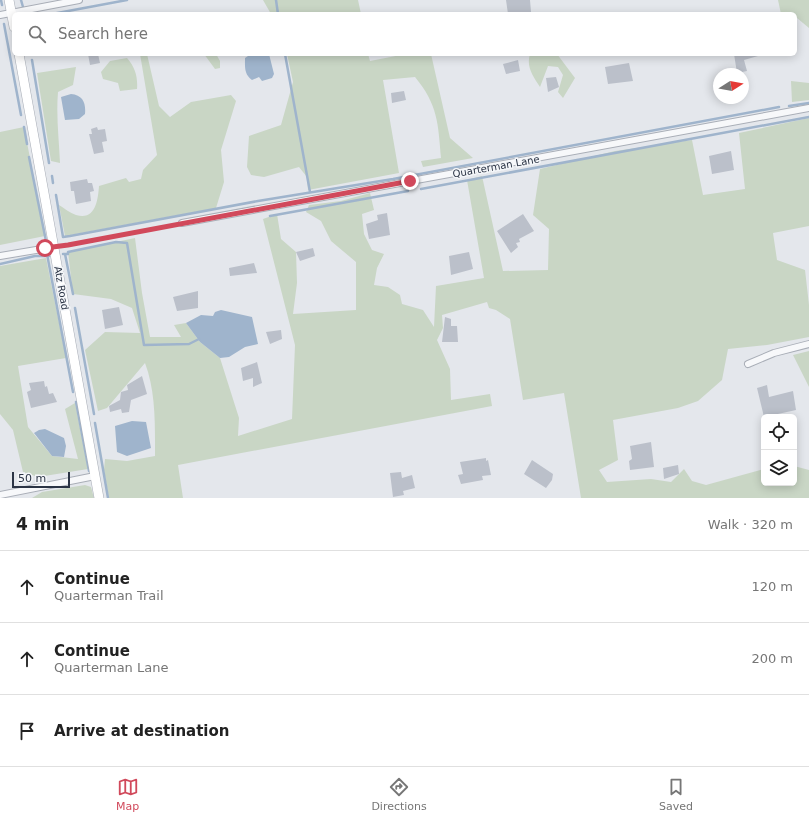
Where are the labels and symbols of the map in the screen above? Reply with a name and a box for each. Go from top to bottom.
north arrow [713,68,749,104]
street label: Quarterman Lane [452,153,540,180]
route end [401,172,419,190]
route start [36,239,54,257]
street label: Atz Road [52,265,71,311]
scale bar [12,470,70,489]

